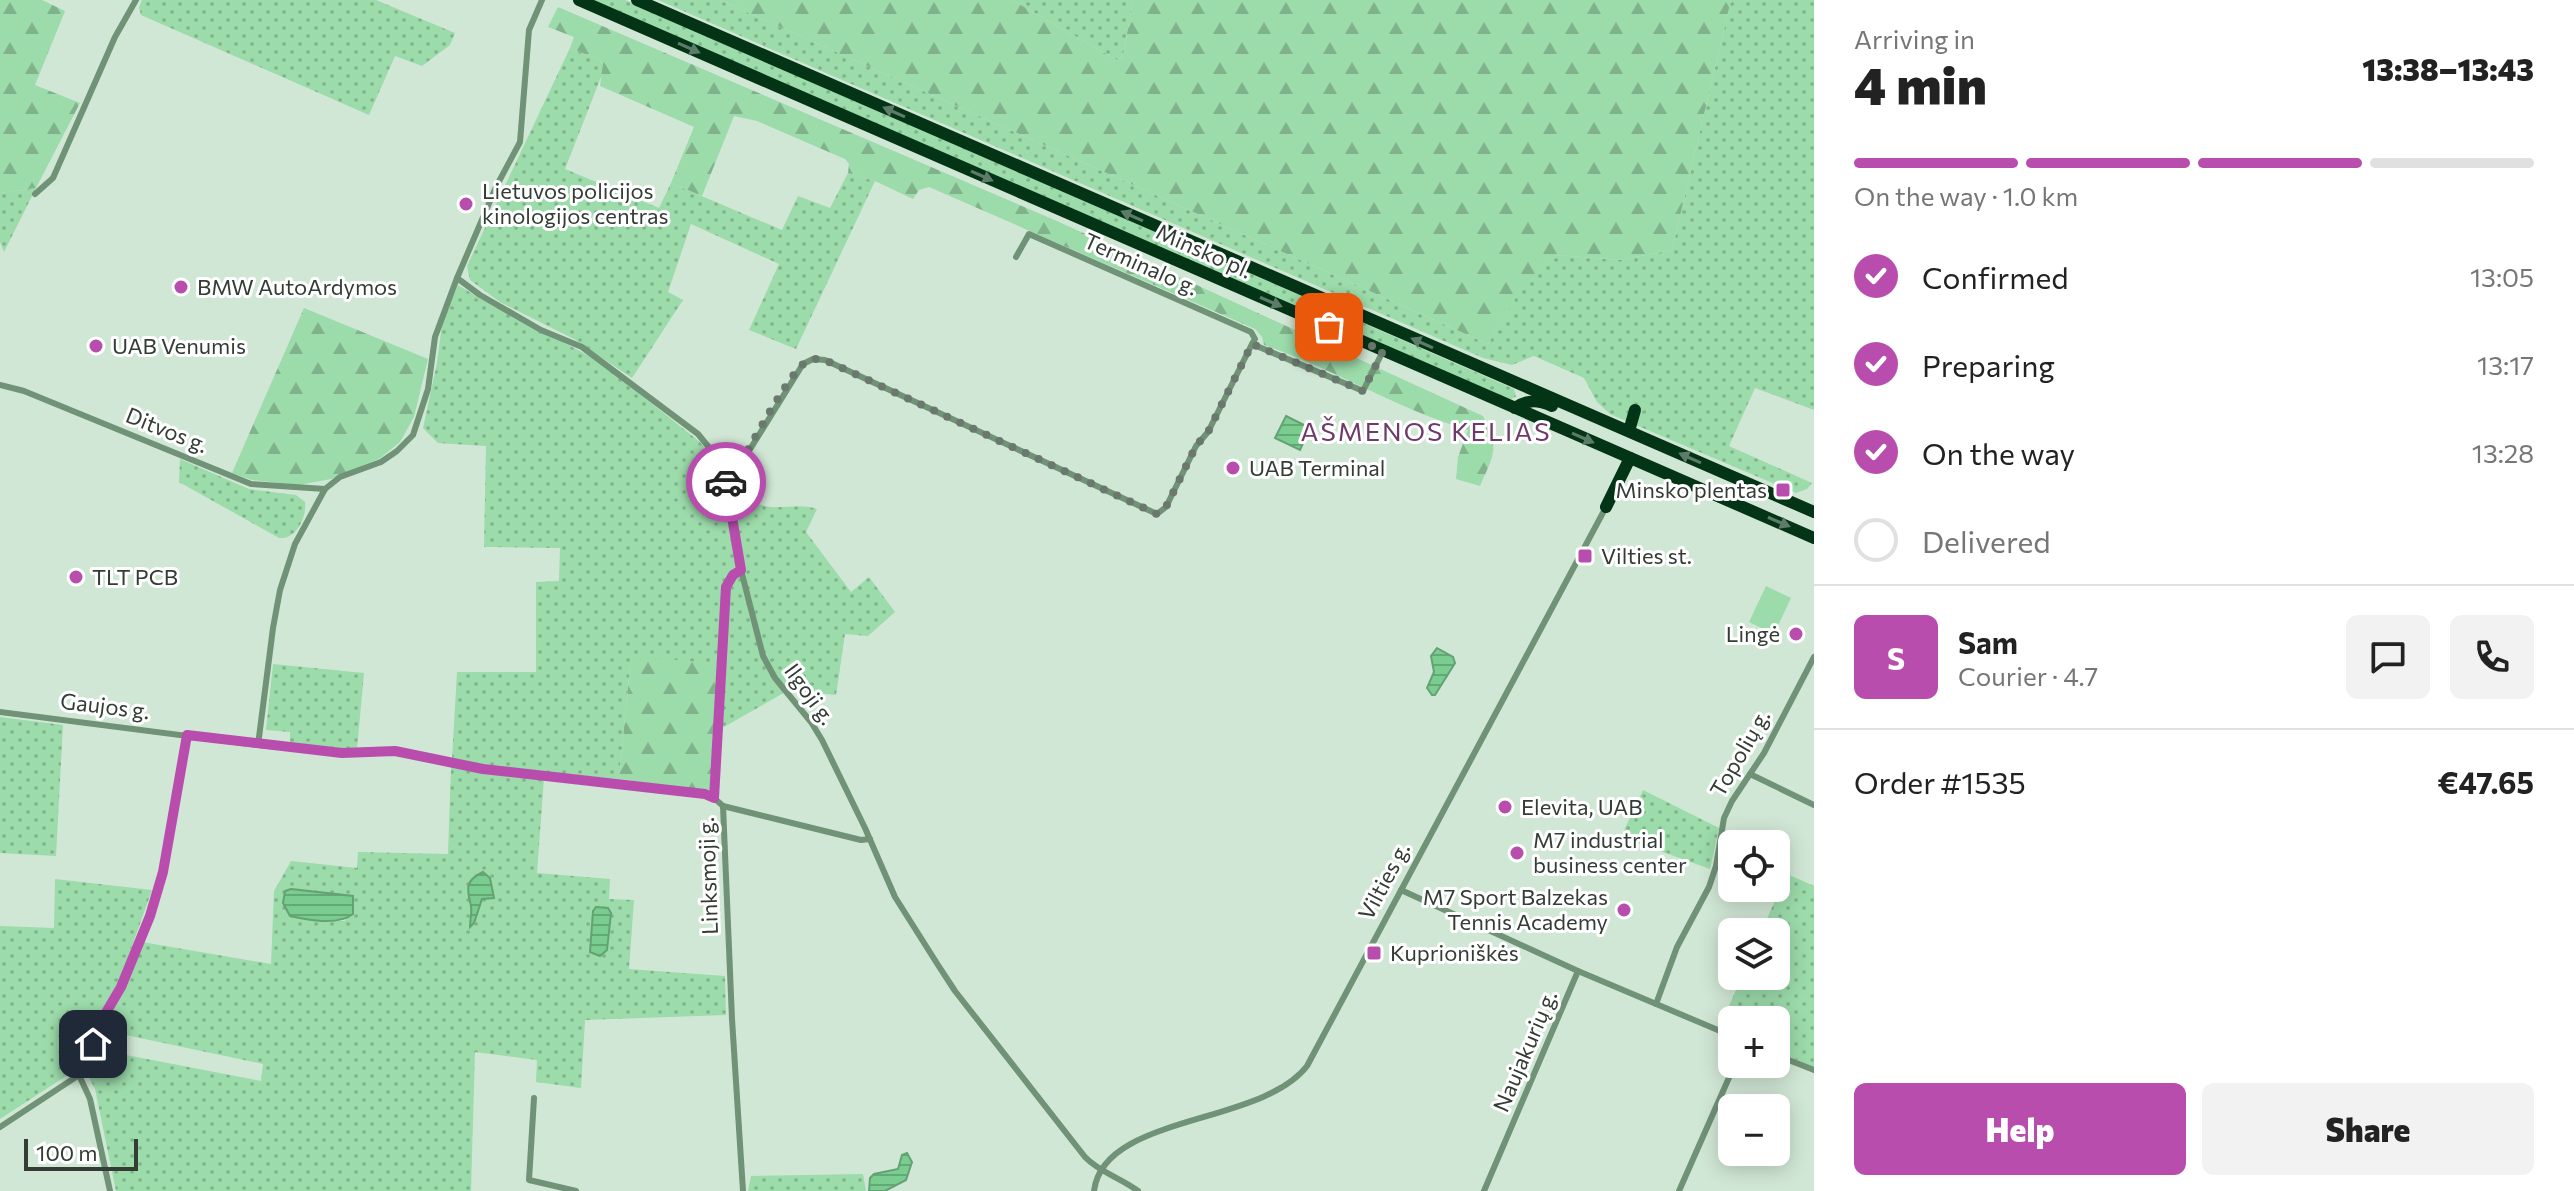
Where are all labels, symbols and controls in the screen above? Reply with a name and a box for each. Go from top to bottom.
text: Arriving in [1854,23,1975,54]
one-way arrow [677,42,701,55]
text: 13:38–13:43 [2362,50,2534,87]
text: 4 min [1854,52,1987,116]
one-way arrow [882,106,906,119]
one-way arrow [970,169,994,182]
place label: Lietuvos policijos kinologijos centras [482,177,669,229]
text: On the way · 1.0 km [1854,180,2078,211]
marker: Lietuvos policijos kinologijos centras [457,195,475,213]
one-way arrow [1120,210,1144,223]
street label: Minsko pl. [1152,217,1256,284]
street label: Terminalo g. [1080,226,1202,301]
icon: check [1854,254,1898,298]
text: Confirmed [1922,258,2069,295]
text: 13:05 [2470,261,2534,292]
place label: BMW AutoArdymos [197,273,397,300]
marker: BMW AutoArdymos [172,278,190,296]
pin [1295,293,1363,361]
one-way arrow [1260,296,1283,309]
icon: bag [1307,305,1351,349]
place label: UAB Venumis [112,332,246,359]
one-way arrow [1410,336,1434,349]
marker: UAB Venumis [87,337,105,355]
icon: check [1854,342,1898,386]
text: Preparing [1922,346,2055,383]
text: 13:17 [2477,349,2534,380]
street label: Ditvos g. [122,401,212,458]
district label: AŠMENOS KELIAS [1301,415,1551,446]
icon: check [1854,430,1898,474]
one-way arrow [1571,431,1595,444]
text: On the way [1922,434,2075,471]
text: 13:28 [2472,437,2534,468]
courier [686,442,766,522]
one-way arrow [1678,452,1702,465]
place label: UAB Terminal [1249,454,1385,481]
marker: UAB Terminal [1224,459,1242,477]
icon: car [704,460,748,504]
place label: Minsko plentas [1616,476,1767,503]
marker: Minsko plentas [1774,481,1792,499]
one-way arrow [1767,516,1791,529]
text: Delivered [1922,522,2051,559]
place label: Vilties st. [1601,542,1692,569]
marker: Vilties st. [1576,547,1594,565]
place label: TLT PCB [92,563,178,590]
marker: TLT PCB [67,568,85,586]
button: chat [2346,615,2430,699]
button: phone [2450,615,2534,699]
place label: Lingė [1726,620,1780,647]
text: Sam [1958,623,2018,660]
marker: Lingė [1787,625,1805,643]
text: S [1887,639,1905,676]
street label: Ilgoji g. [779,658,842,730]
text: Courier · 4.7 [1958,660,2098,691]
street label: Gaujos g. [59,687,151,724]
street label: Topolių g. [1704,704,1775,801]
text: Order #1535 [1854,763,2026,800]
text: €47.65 [2437,763,2534,800]
place label: Elevita, UAB [1521,793,1643,820]
marker: Elevita, UAB [1496,798,1514,816]
street label: Linksmoji g. [692,817,723,935]
place label: M7 industrial business center [1533,826,1687,878]
map controls [1718,830,1790,1166]
button: locate [1718,830,1790,902]
street label: Vilties g. [1352,837,1415,924]
marker: M7 industrial business center [1508,844,1526,862]
place label: M7 Sport Balzekas Tennis Academy [1423,883,1608,935]
marker: M7 Sport Balzekas Tennis Academy [1615,901,1633,919]
button: layers [1718,918,1790,990]
place label: Kuprioniškės [1390,939,1519,966]
marker: Kuprioniškės [1365,944,1383,962]
street label: Naujakurių g. [1487,986,1562,1116]
button: + [1718,1006,1790,1078]
pin [59,1010,127,1078]
icon: home [71,1022,115,1066]
button: Help [1854,1083,2186,1175]
button: Share [2202,1083,2534,1175]
button: − [1718,1094,1790,1166]
scale bar [24,1135,138,1171]
text: 100 m [36,1139,98,1166]

